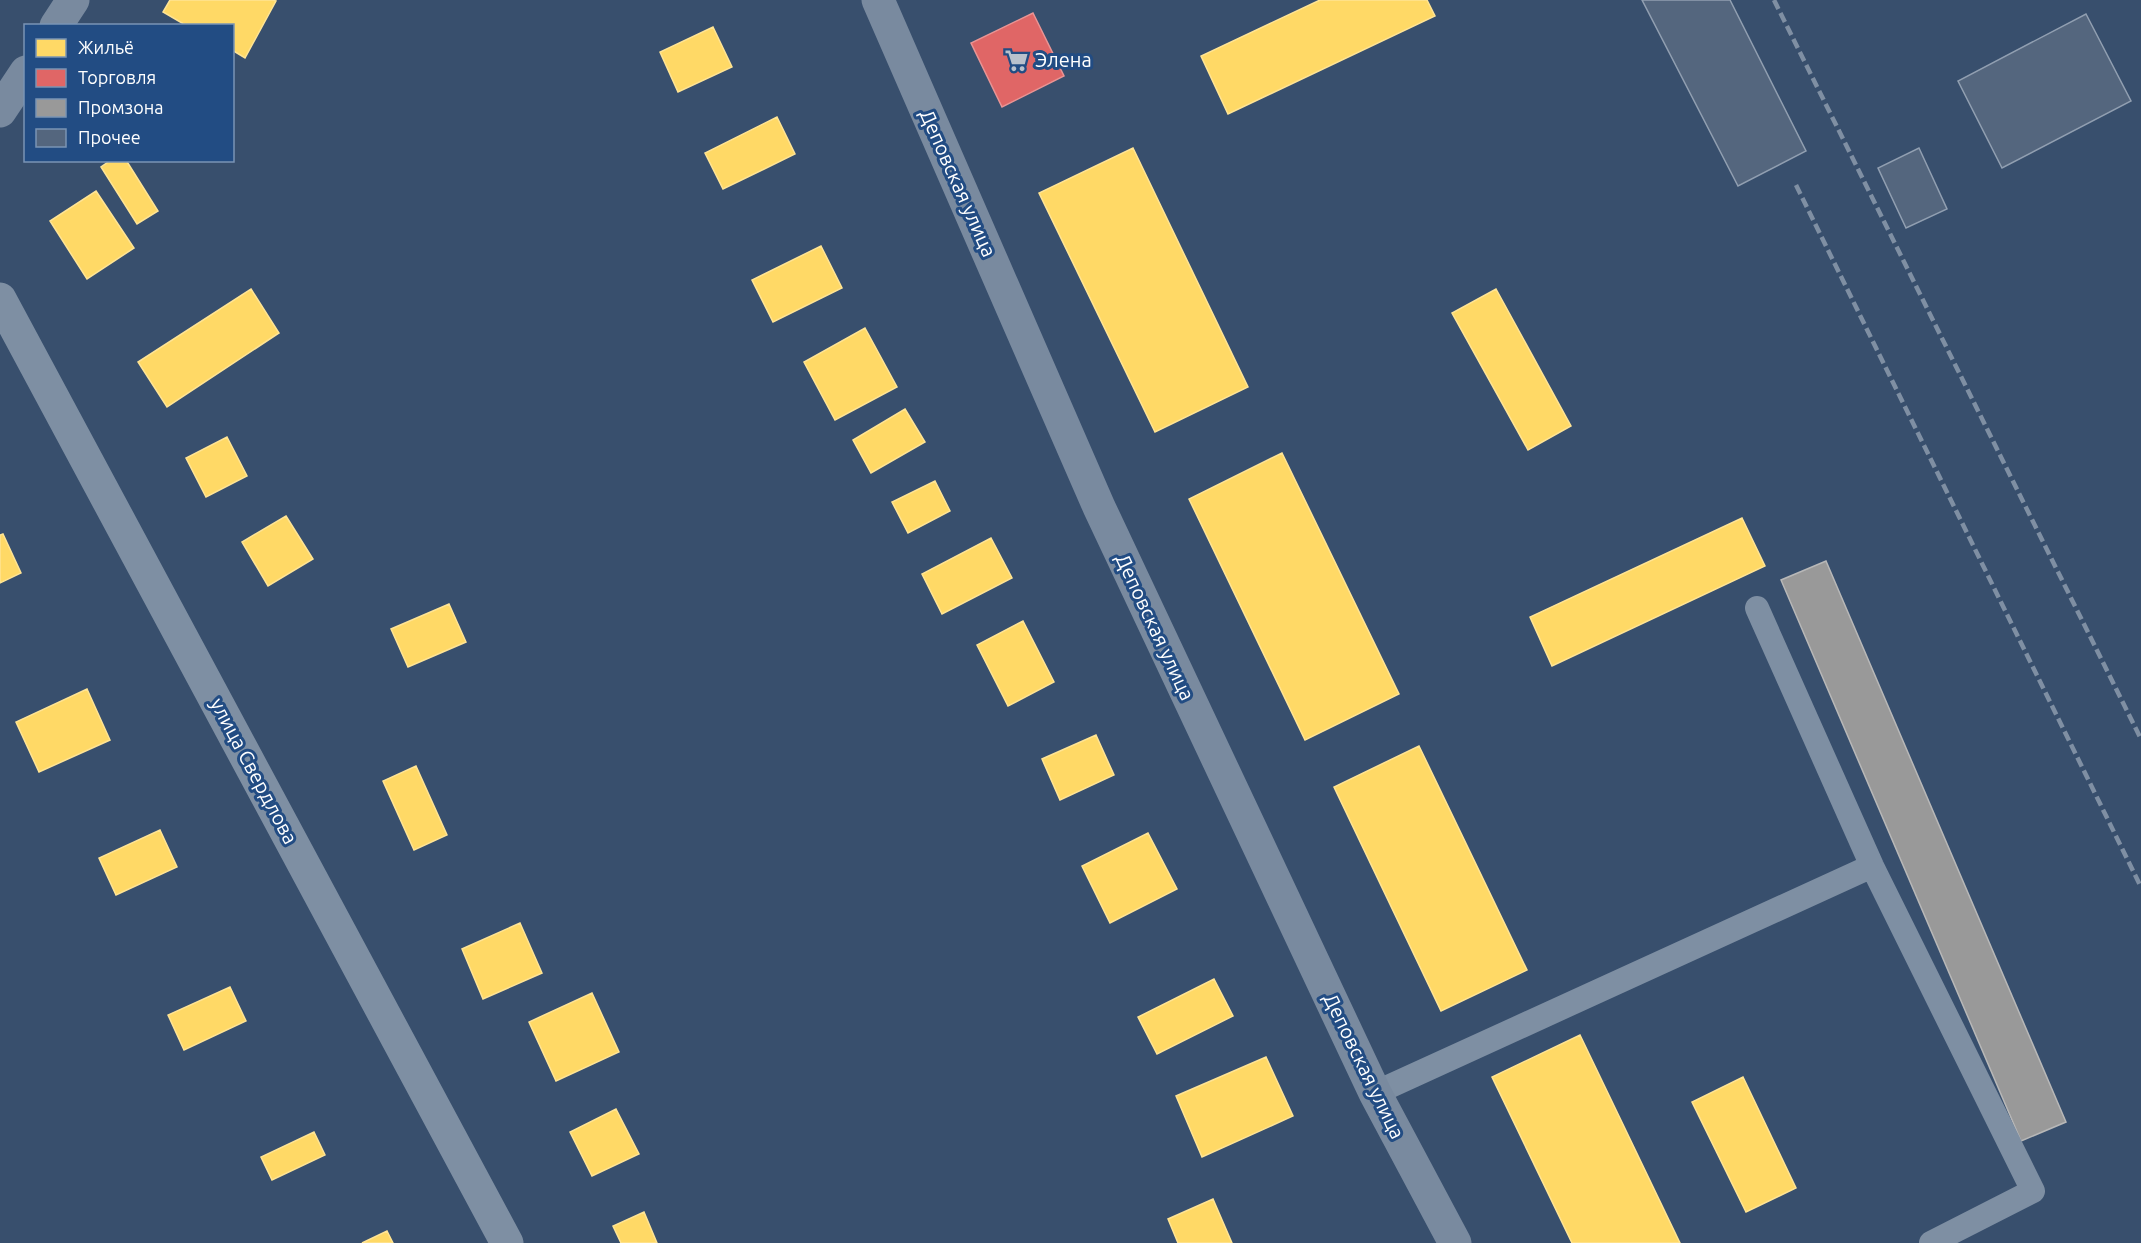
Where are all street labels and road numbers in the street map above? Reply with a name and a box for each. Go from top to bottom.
street label: Деповская улица [916,105,1001,260]
street label: Деповская улица [1111,550,1200,704]
street label: улица Свердлова [206,694,303,848]
street label: Деповская улица [1319,989,1410,1142]

